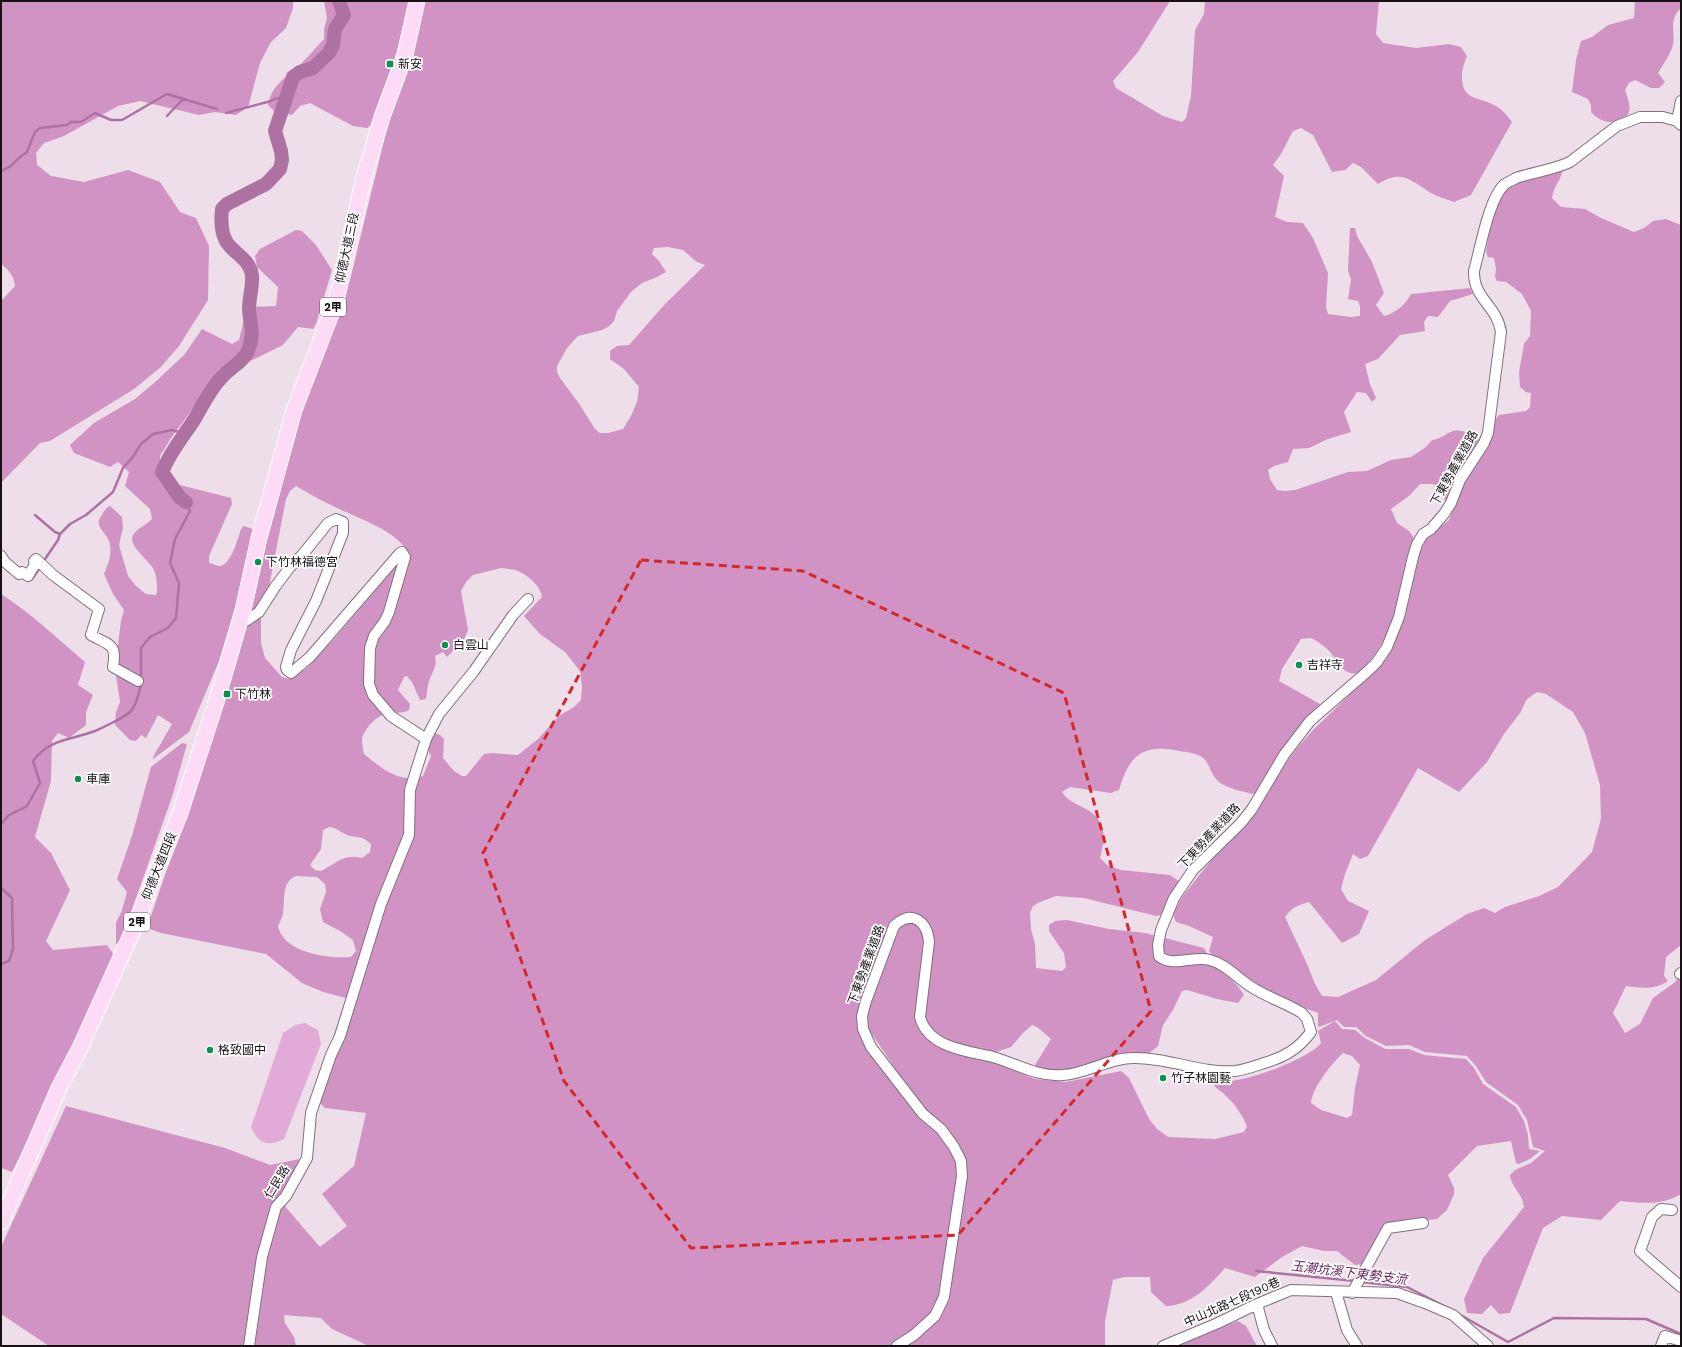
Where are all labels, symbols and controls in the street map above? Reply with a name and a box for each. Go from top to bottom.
place label: 新安 [398,57,422,71]
marker: 新安 [385,59,395,69]
street label: 仰德大道三段 [333,211,361,285]
road number: 2甲 [320,298,346,316]
street label: 下東勢產業道路 [1428,428,1480,508]
place label: 下竹林福德宮 [266,555,338,569]
marker: 下竹林福德宮 [253,557,263,567]
place label: 白雲山 [453,638,489,652]
marker: 白雲山 [440,640,450,650]
place label: 吉祥寺 [1307,658,1343,672]
marker: 吉祥寺 [1294,660,1304,670]
place label: 下竹林 [235,687,271,701]
marker: 下竹林 [222,689,232,699]
place label: 車庫 [86,772,110,786]
marker: 車庫 [73,774,83,784]
street label: 下東勢產業道路 [1175,801,1243,871]
street label: 仰德大道四段 [139,830,179,902]
road number: 2甲 [124,913,150,931]
street label: 下東勢產業道路 [845,923,887,1007]
place label: 格致國中 [218,1043,266,1057]
marker: 格致國中 [205,1045,215,1055]
place label: 竹子林園藝 [1171,1071,1231,1085]
marker: 竹子林園藝 [1158,1073,1168,1083]
street label: 仁民路 [262,1163,292,1201]
water label: 玉潮坑溪下東勢支流 [1290,1258,1410,1287]
street label: 中山北路七段190巷 [1182,1275,1282,1329]

